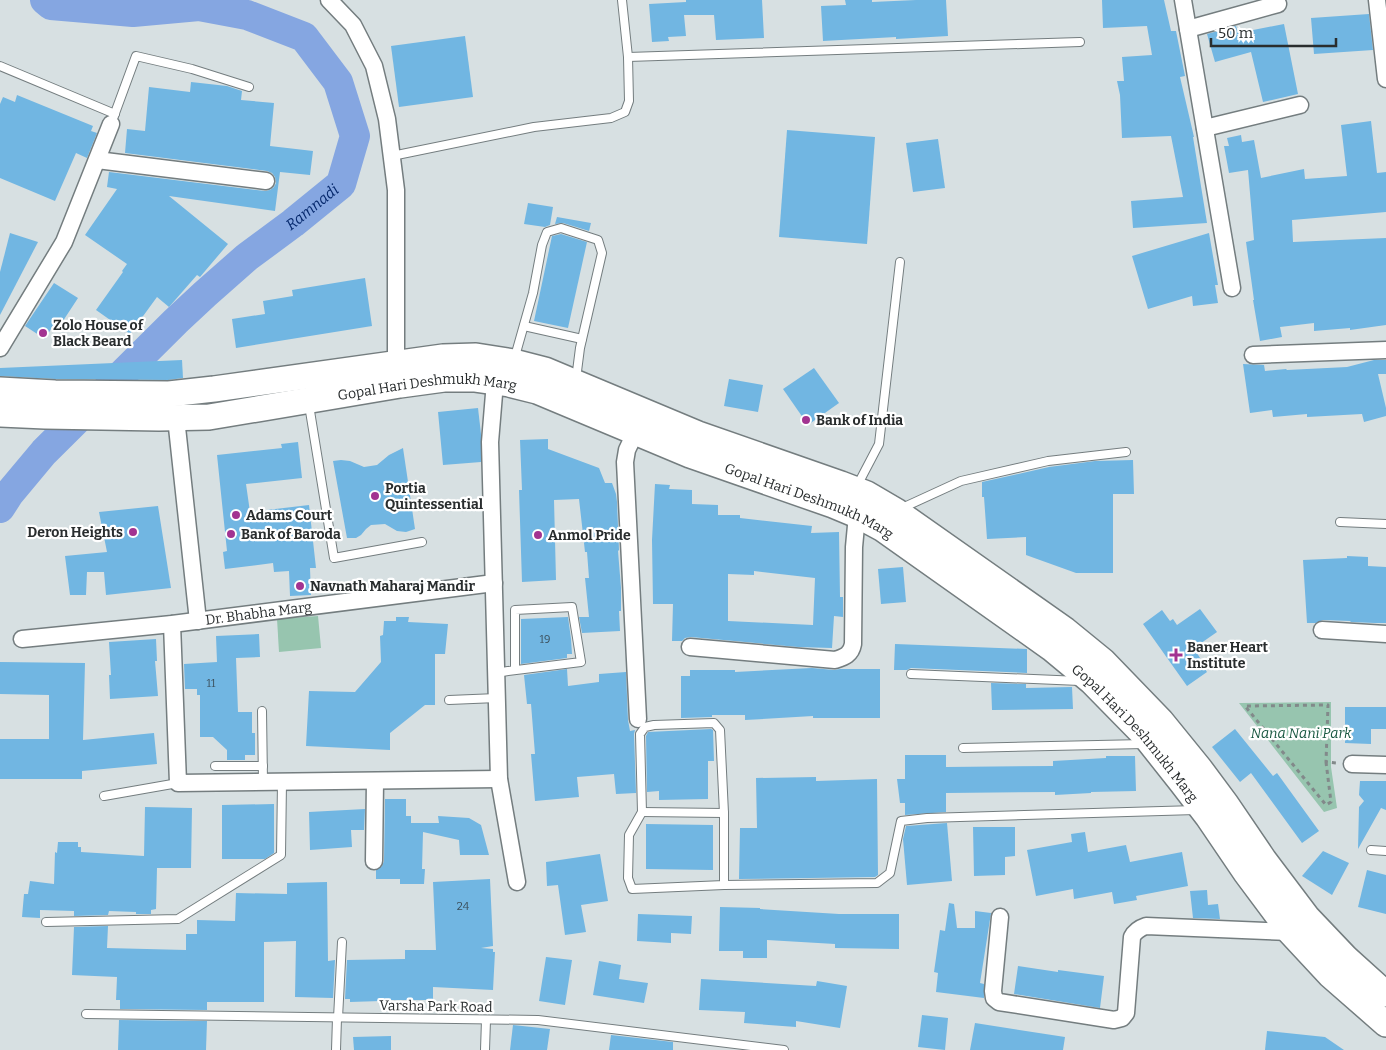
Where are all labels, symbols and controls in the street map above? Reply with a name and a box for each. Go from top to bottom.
scale bar [1211,15,1336,47]
text: 50 m [1218,24,1254,42]
water label: Ramnadi [283,181,342,234]
place label: Zolo House of Black Beard [53,317,144,350]
marker: Zolo House of Black Beard [37,327,49,339]
street label: Gopal Hari Deshmukh Marg [336,371,519,404]
place label: Bank of India [816,412,903,429]
marker: Bank of India [800,414,812,426]
street label: Gopal Hari Deshmukh Marg [722,460,897,543]
place label: Portia Quintessential [385,480,484,513]
marker: Portia Quintessential [369,490,381,502]
place label: Adams Court [246,507,333,524]
marker: Adams Court [230,509,242,521]
place label: Deron Heights [27,524,123,541]
marker: Deron Heights [127,526,139,538]
place label: Bank of Baroda [241,526,341,543]
place label: Anmol Pride [548,527,631,544]
marker: Bank of Baroda [225,528,237,540]
marker: Anmol Pride [532,529,544,541]
place label: Navnath Maharaj Mandir [310,578,475,595]
marker: Navnath Maharaj Mandir [294,580,306,592]
street label: Dr. Bhabha Marg [204,598,313,629]
house number: 19 [540,633,550,646]
place label: Baner Heart Institute [1187,639,1269,672]
marker: Baner Heart Institute [1169,648,1183,662]
street label: Gopal Hari Deshmukh Marg [1068,661,1202,806]
house number: 11 [207,677,216,690]
park label: Nana Nani Park [1250,725,1352,742]
house number: 24 [457,900,470,913]
street label: Varsha Park Road [379,997,493,1016]

